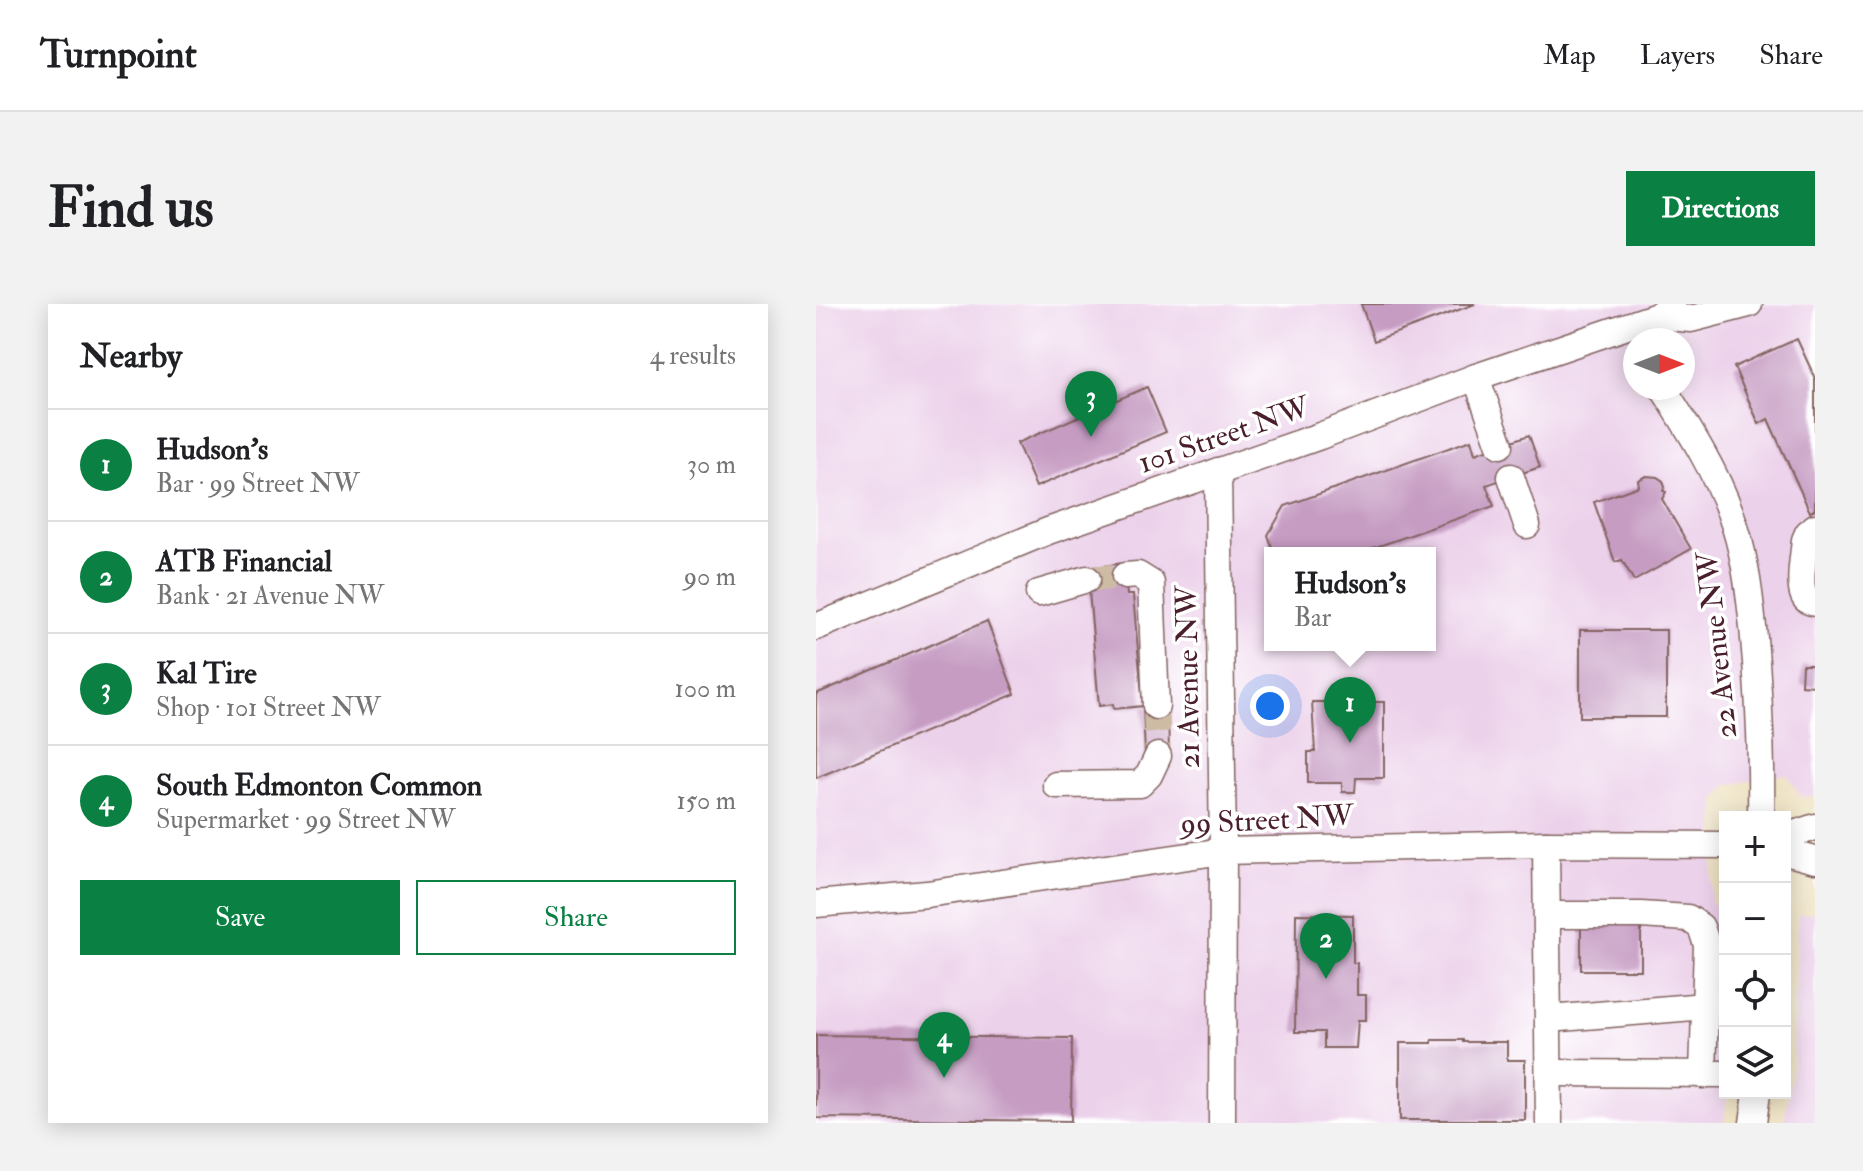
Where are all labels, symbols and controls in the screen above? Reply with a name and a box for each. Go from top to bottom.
text: Turnpoint [40,31,197,79]
text: Map [1543,38,1596,73]
text: Layers [1640,38,1715,73]
text: Share [1759,38,1823,73]
button: Directions [1626,171,1815,246]
text: Find us [48,173,214,244]
north arrow [1623,328,1695,400]
text: Nearby [80,335,182,378]
text: 4 results [650,340,736,372]
pin: 3 [1065,371,1117,437]
street label: 101 Street NW [1133,388,1316,482]
text: Hudson's [156,431,268,468]
text: 1 [101,449,111,481]
text: 30 m [687,449,736,481]
text: Bar · 99 Street NW [156,468,359,500]
text: ATB Financial [156,543,332,580]
popup [1264,547,1436,651]
street label: 22 Avenue NW [1689,548,1745,740]
text: 2 [99,561,113,593]
text: 90 m [684,561,736,593]
text: Hudson's [1294,565,1406,602]
text: Bank · 21 Avenue NW [156,580,384,612]
street label: 21 Avenue NW [1168,584,1208,769]
text: Bar [1294,602,1331,634]
text: Kal Tire [156,655,257,692]
text: 3 [101,673,111,705]
text: 100 m [675,673,736,705]
pin: 1 [1324,677,1376,743]
your location [1250,686,1290,726]
text: Shop · 101 Street NW [156,692,381,724]
text: South Edmonton Common [156,767,482,804]
text: 4 [99,785,113,817]
text: 150 m [677,785,736,817]
street label: 99 Street NW [1178,797,1356,843]
text: Supermarket · 99 Street NW [156,804,455,836]
map controls [1719,811,1791,1099]
button: + [1719,811,1791,883]
button: Save [80,880,400,955]
button: Share [416,880,736,955]
button: − [1719,883,1791,955]
pin: 2 [1300,913,1352,979]
button: locate [1719,955,1791,1027]
pin: 4 [918,1012,970,1078]
button: layers [1719,1027,1791,1099]

